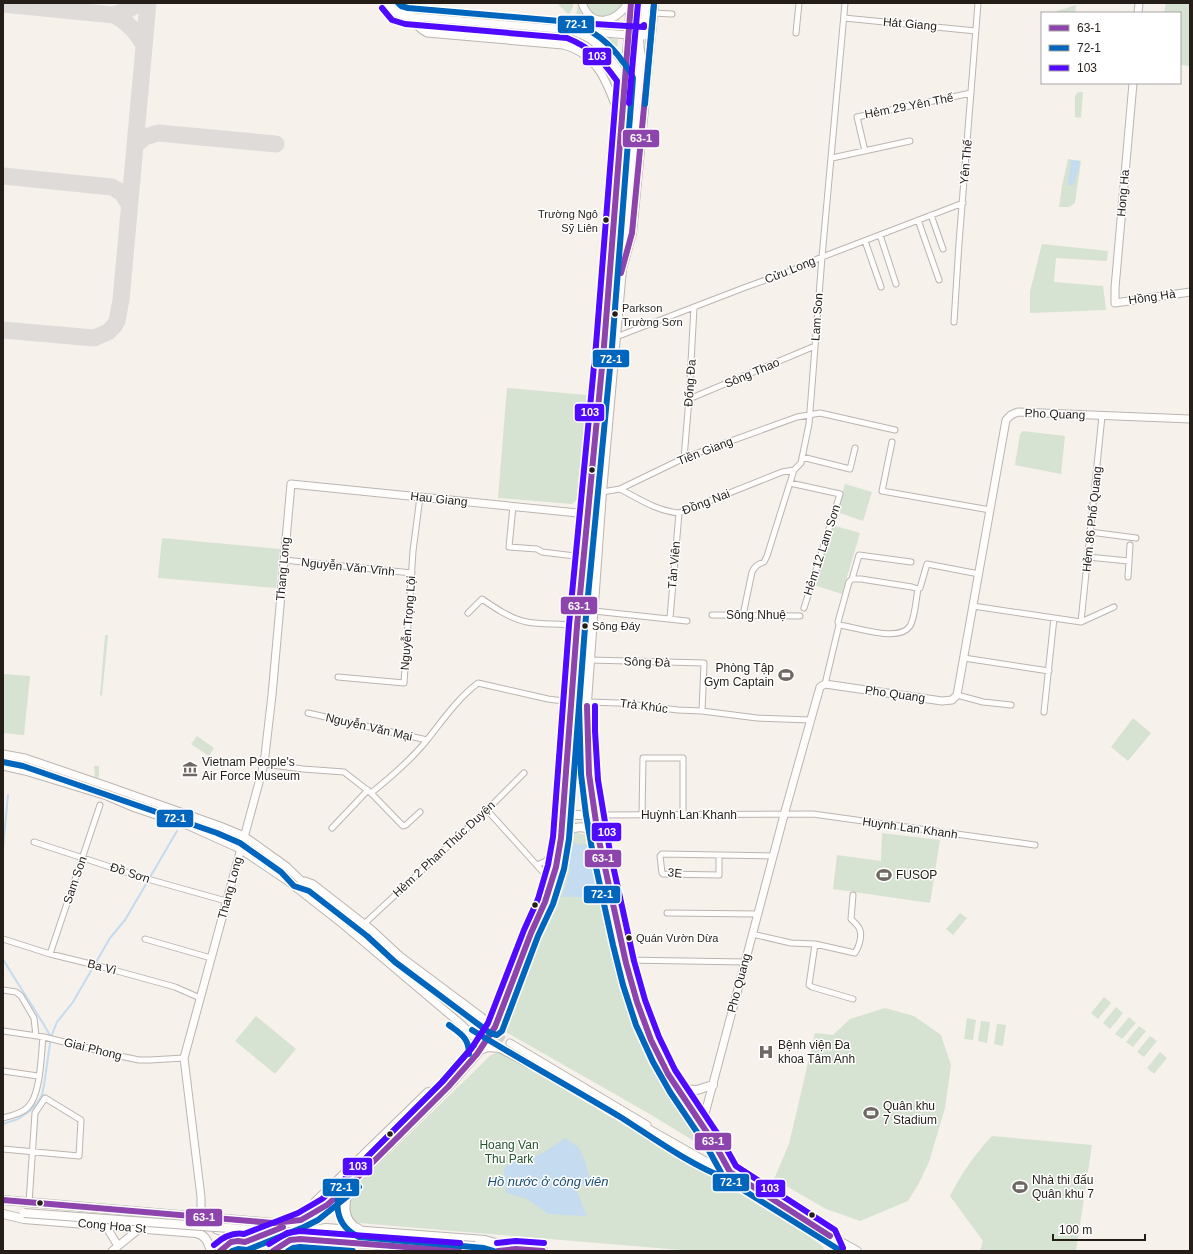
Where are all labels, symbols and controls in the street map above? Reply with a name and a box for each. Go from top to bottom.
legend [1041,12,1181,84]
line badge: 72-1 [557,15,595,34]
street label: Hát Giang [882,15,938,33]
text: 72-1 [565,18,587,30]
text: 63-1 [1077,21,1101,35]
text: 72-1 [1077,41,1101,55]
line badge: 103 [582,47,612,66]
text: 103 [588,50,606,62]
text: 103 [1077,61,1097,75]
street label: Hẻm 29 Yên Thế [863,90,955,121]
line badge: 63-1 [622,129,660,148]
text: 63-1 [630,132,652,144]
street label: Yên Thế [957,139,975,185]
street label: Hong Ha [1114,168,1132,217]
place label: Trường Ngô Sỹ Liên [538,208,598,234]
marker: Trường Ngô Sỹ Liên [601,215,611,225]
street label: Cửu Long [763,254,817,286]
street label: Hồng Hà [1128,287,1177,307]
street label: Lam Son [808,293,826,341]
place label: Parkson Trường Sơn [622,302,683,328]
marker: Parkson Trường Sơn [610,309,620,319]
line badge: 72-1 [592,349,630,368]
text: 72-1 [600,353,622,365]
street label: Sông Thao [722,355,782,391]
street label: Đống Đa [681,359,699,407]
line badge: 103 [574,403,605,422]
text: 103 [581,406,599,418]
street label: Pho Quang [1024,406,1086,422]
street label: Tiền Giang [675,434,735,468]
unlabelled marker [587,465,597,475]
street label: Hẻm 86 Phổ Quang [1079,466,1105,572]
street label: Đồng Nai [680,487,732,517]
street label: Hau Giang [410,489,468,509]
street label: Hẻm 12 Lam Sơn [801,503,843,597]
street label: Thang Long [273,536,293,602]
street label: Tản Viên [665,541,683,589]
street label: Nguyễn Văn Vĩnh [300,554,396,579]
street label: Nguyễn Trọng Lội [397,575,418,671]
line badge: 63-1 [560,596,598,615]
text: 63-1 [568,600,590,612]
street label: Sông Nhuệ [726,608,786,622]
place label: Sông Đáy [592,620,641,632]
marker: Sông Đáy [580,621,590,631]
street label: Sông Đà [623,654,671,670]
place label: Phòng Tập Gym Captain [704,661,774,689]
sports icon: Phòng Tập Gym Captain [777,666,795,684]
street label: Pho Quang [864,683,926,705]
street label: Trà Khúc [619,696,669,716]
street label: Nguyễn Văn Mại [324,709,414,744]
place label: Vietnam People's Air Force Museum [202,755,300,783]
museum icon: Vietnam People's Air Force Museum [181,760,199,778]
street label: Hẻm 2 Phan Thúc Duyện [390,798,498,900]
street label: Huỳnh Lan Khanh [641,808,737,822]
line badge: 72-1 [156,809,194,828]
text: 72-1 [164,812,186,824]
street label: Huynh Lan Khanh [861,814,959,842]
line badge: 103 [591,822,622,842]
text: 103 [598,826,616,838]
line badge: 63-1 [584,849,622,868]
text: 63-1 [592,852,614,864]
street label: Sam Son [60,854,90,906]
street label: Thang Long [215,855,245,921]
street label: Đồ Sơn [108,860,152,886]
street label: 3E [667,865,683,881]
sports icon: FUSOP [875,866,893,884]
place label: FUSOP [896,868,937,882]
line badge: 72-1 [583,885,621,904]
text: 72-1 [591,888,613,900]
unlabelled marker [530,900,540,910]
place label: Quán Vườn Dừa [636,932,719,944]
marker: Quán Vườn Dừa [624,933,634,943]
street label: Pho Quang [724,952,754,1014]
street label: Ba Vì [86,956,118,978]
street label: Giai Phong [63,1035,123,1063]
place label: Bệnh viện Đa khoa Tâm Anh [778,1038,855,1066]
hospital icon: Bệnh viện Đa khoa Tâm Anh [757,1043,775,1061]
place label: Quân khu 7 Stadium [883,1099,937,1127]
sports icon: Quân khu 7 Stadium [862,1104,880,1122]
unlabelled marker [385,1129,395,1139]
line badge: 63-1 [694,1132,732,1151]
text: 63-1 [702,1135,724,1147]
park label: Hoang Van Thu Park [479,1138,539,1166]
line badge: 103 [342,1157,373,1176]
text: 103 [349,1160,367,1172]
line badge: 72-1 [712,1173,750,1192]
place label: Nhà thi đấu Quân khu 7 [1032,1173,1094,1201]
water label: Hồ nước ở công viên [488,1174,608,1189]
text: 72-1 [720,1176,742,1188]
line badge: 72-1 [322,1178,360,1197]
sports icon: Nhà thi đấu Quân khu 7 [1011,1178,1029,1196]
line badge: 103 [755,1179,786,1198]
text: 72-1 [330,1181,352,1193]
text: 103 [761,1182,779,1194]
unlabelled marker [35,1198,45,1208]
line badge: 63-1 [185,1208,223,1227]
unlabelled marker [807,1210,817,1220]
text: 63-1 [193,1211,215,1223]
street label: Cong Hoa St [77,1216,147,1236]
scale bar [1053,1216,1145,1242]
text: 100 m [1059,1223,1092,1237]

